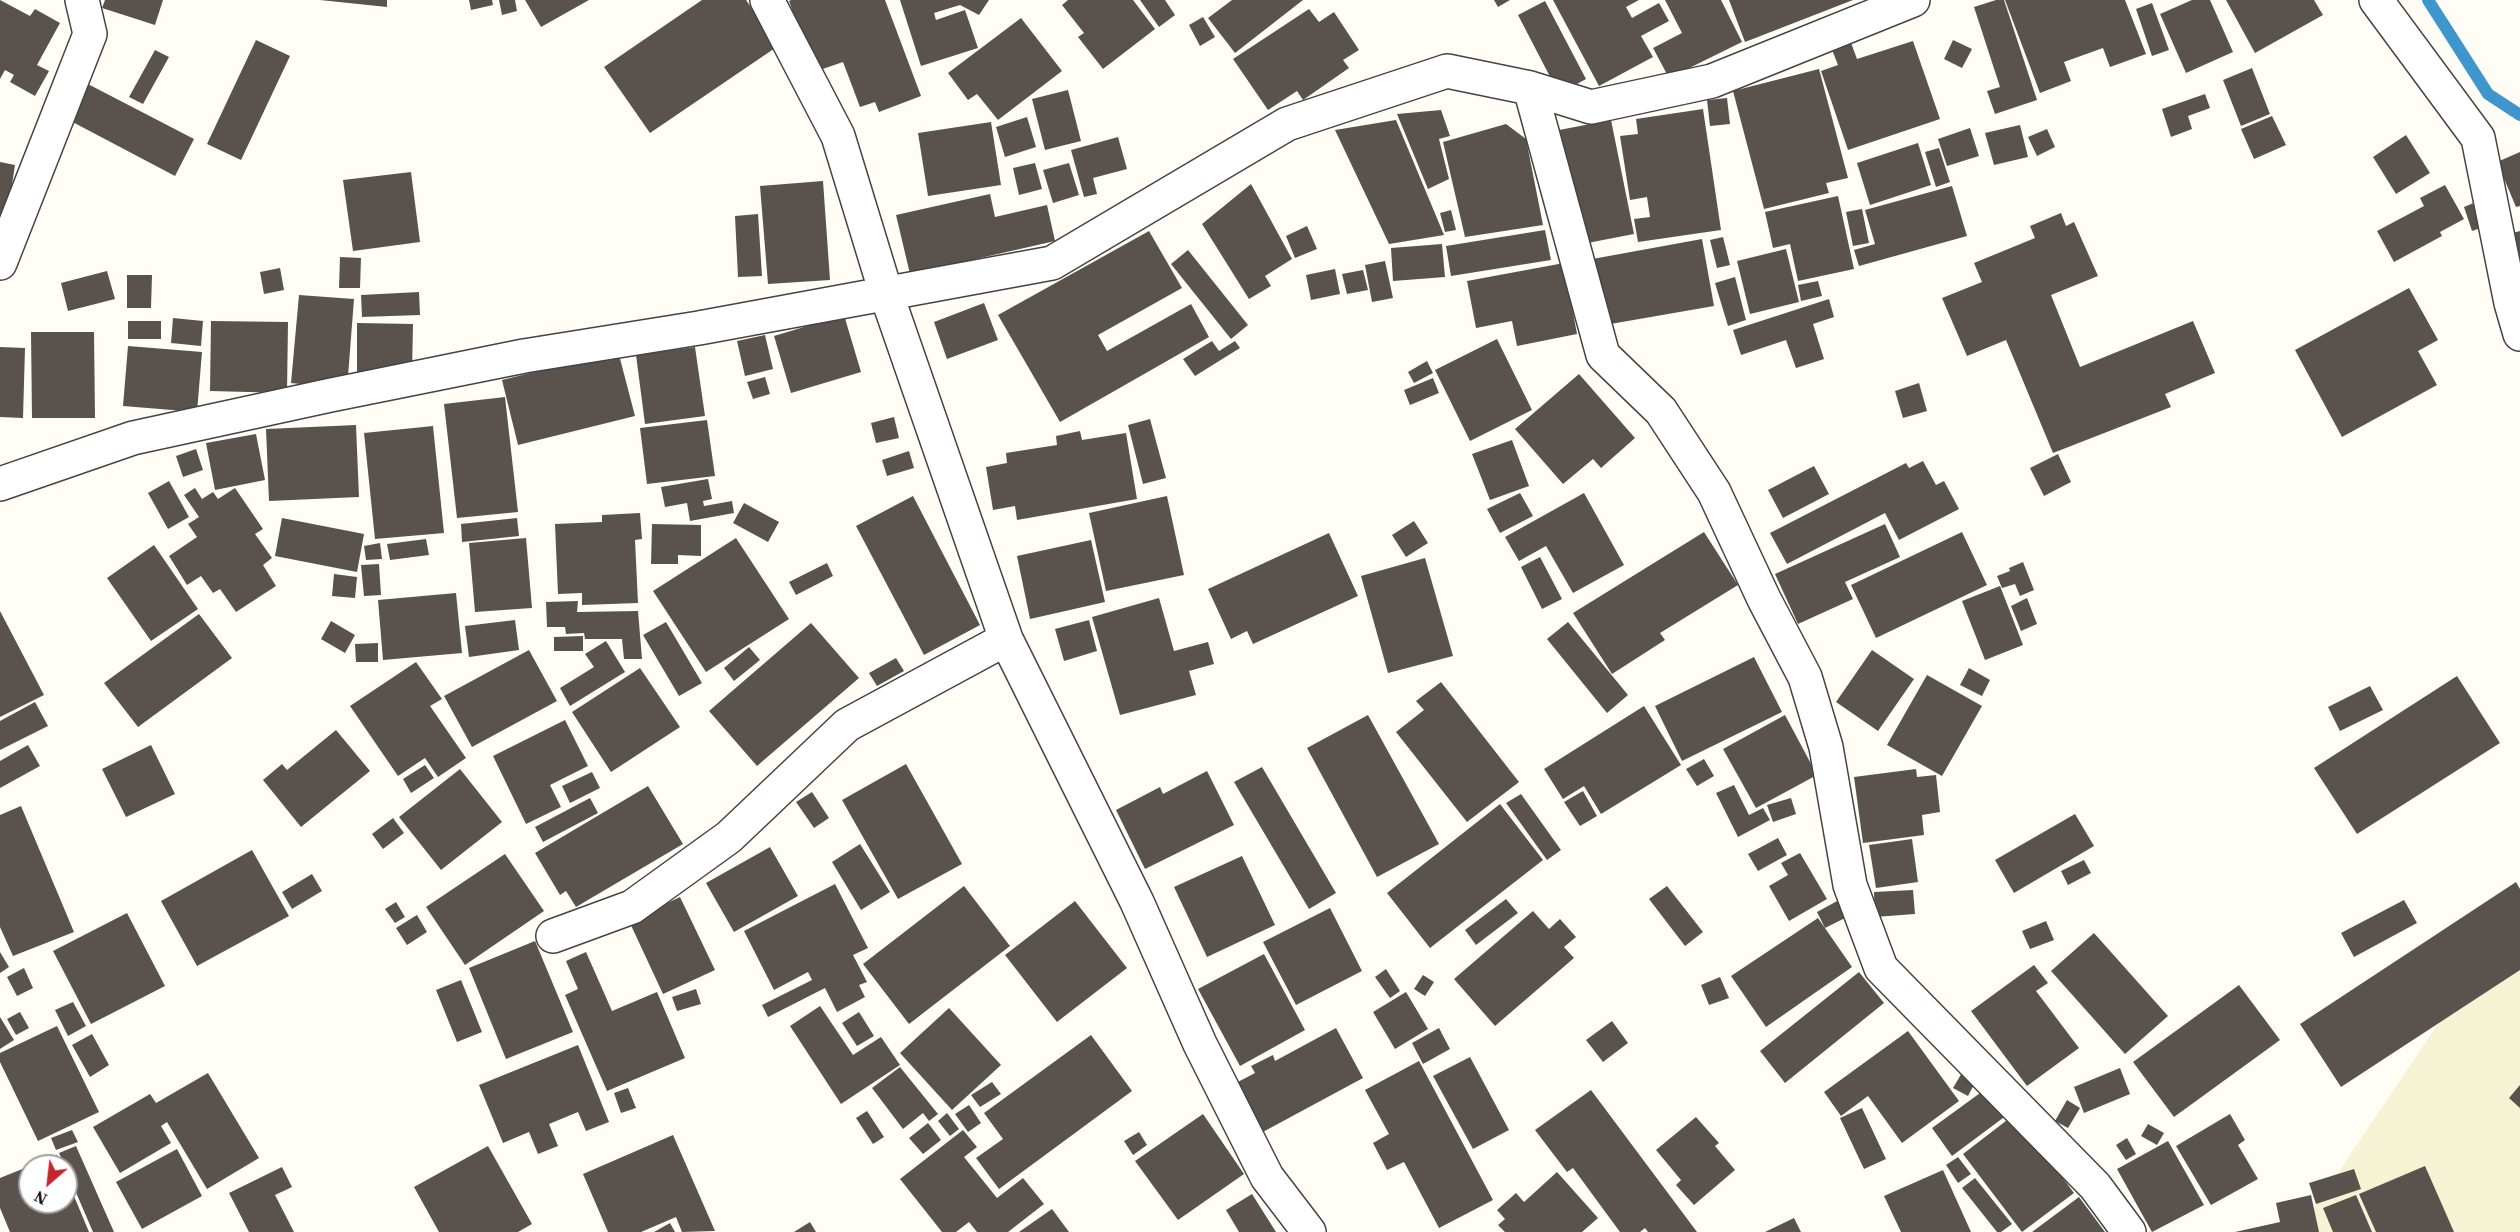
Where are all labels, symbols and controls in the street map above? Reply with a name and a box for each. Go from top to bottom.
north arrow [18,1154,78,1214]
text: N [30,1186,51,1211]

